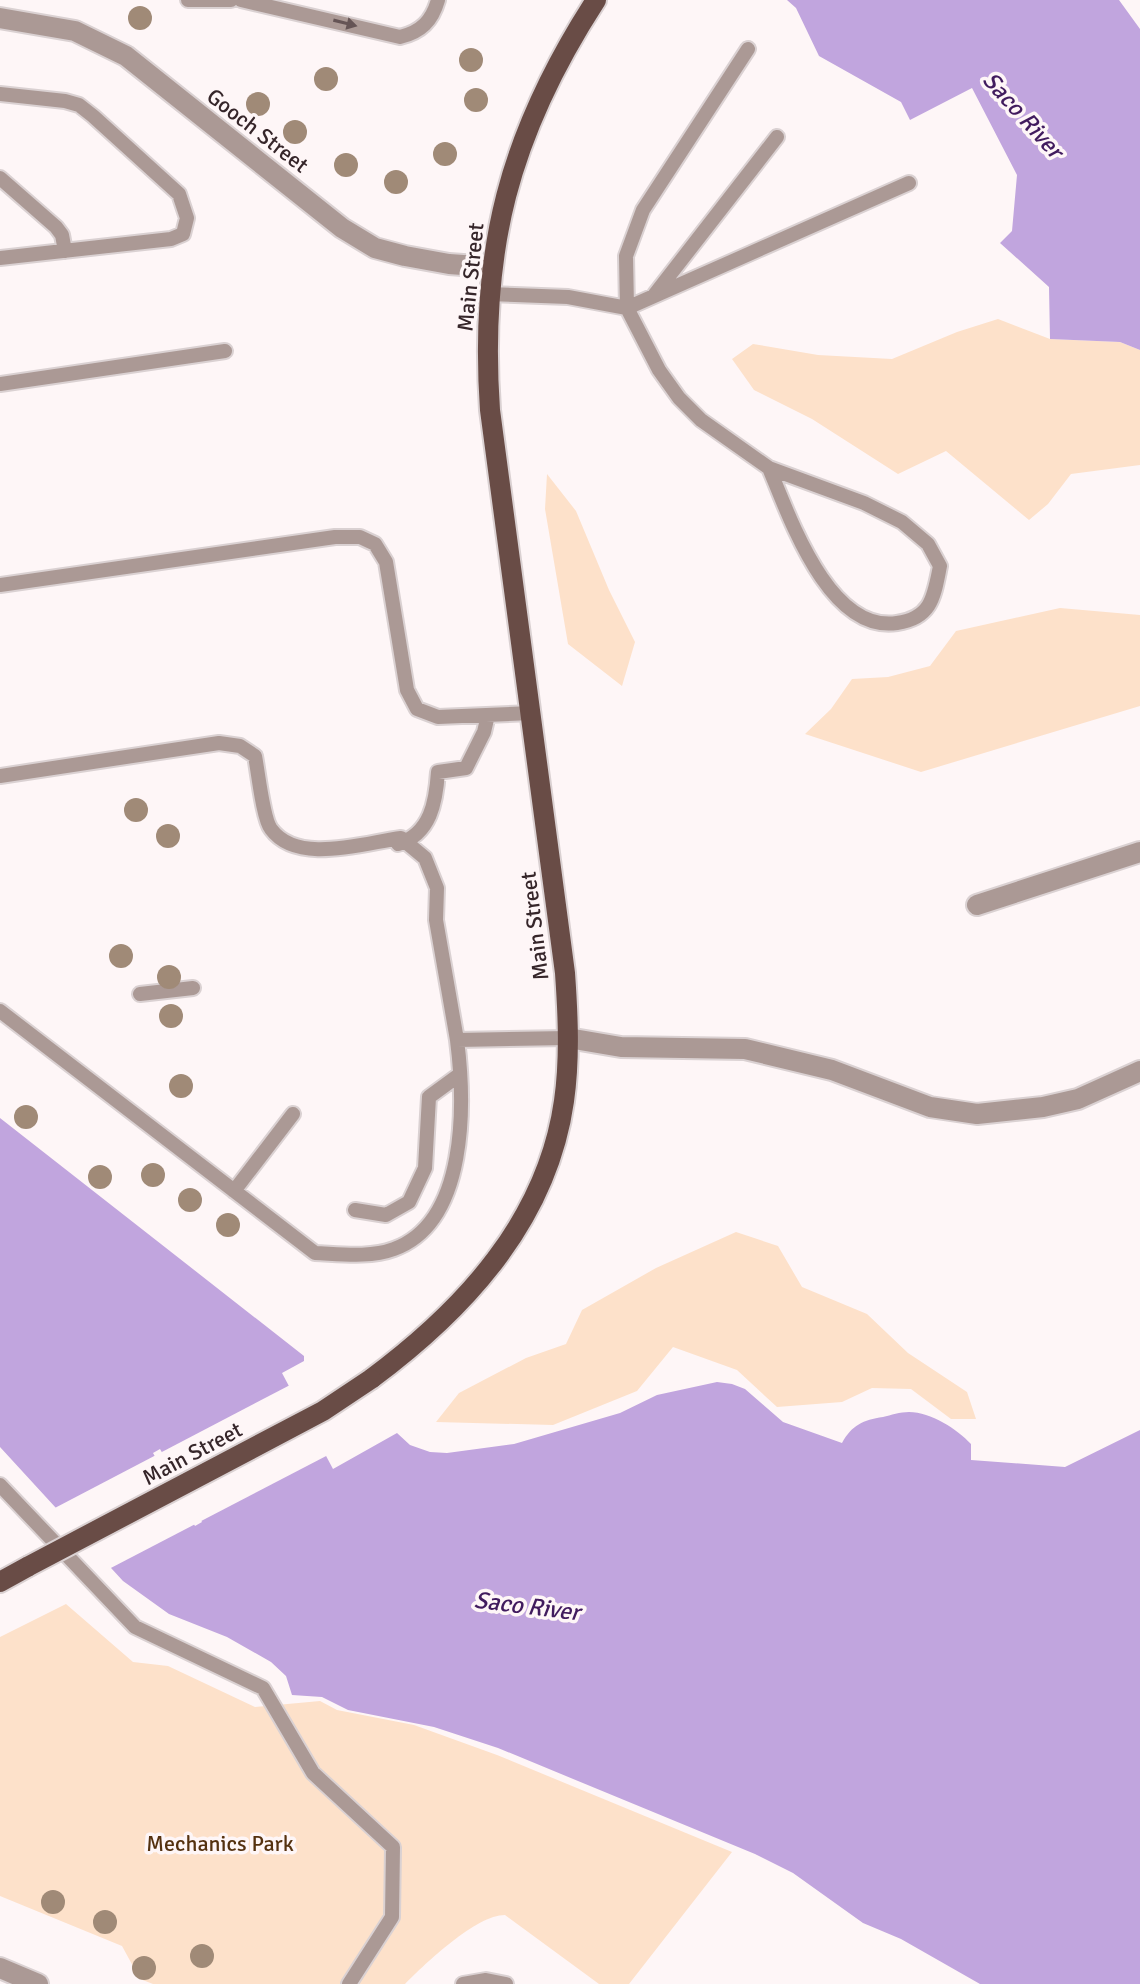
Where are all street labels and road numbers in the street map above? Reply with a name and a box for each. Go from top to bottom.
street label: Gooch Street [201,82,314,179]
street label: Main Street [451,221,490,333]
street label: Main Street [514,870,555,982]
street label: Main Street [138,1416,247,1491]

